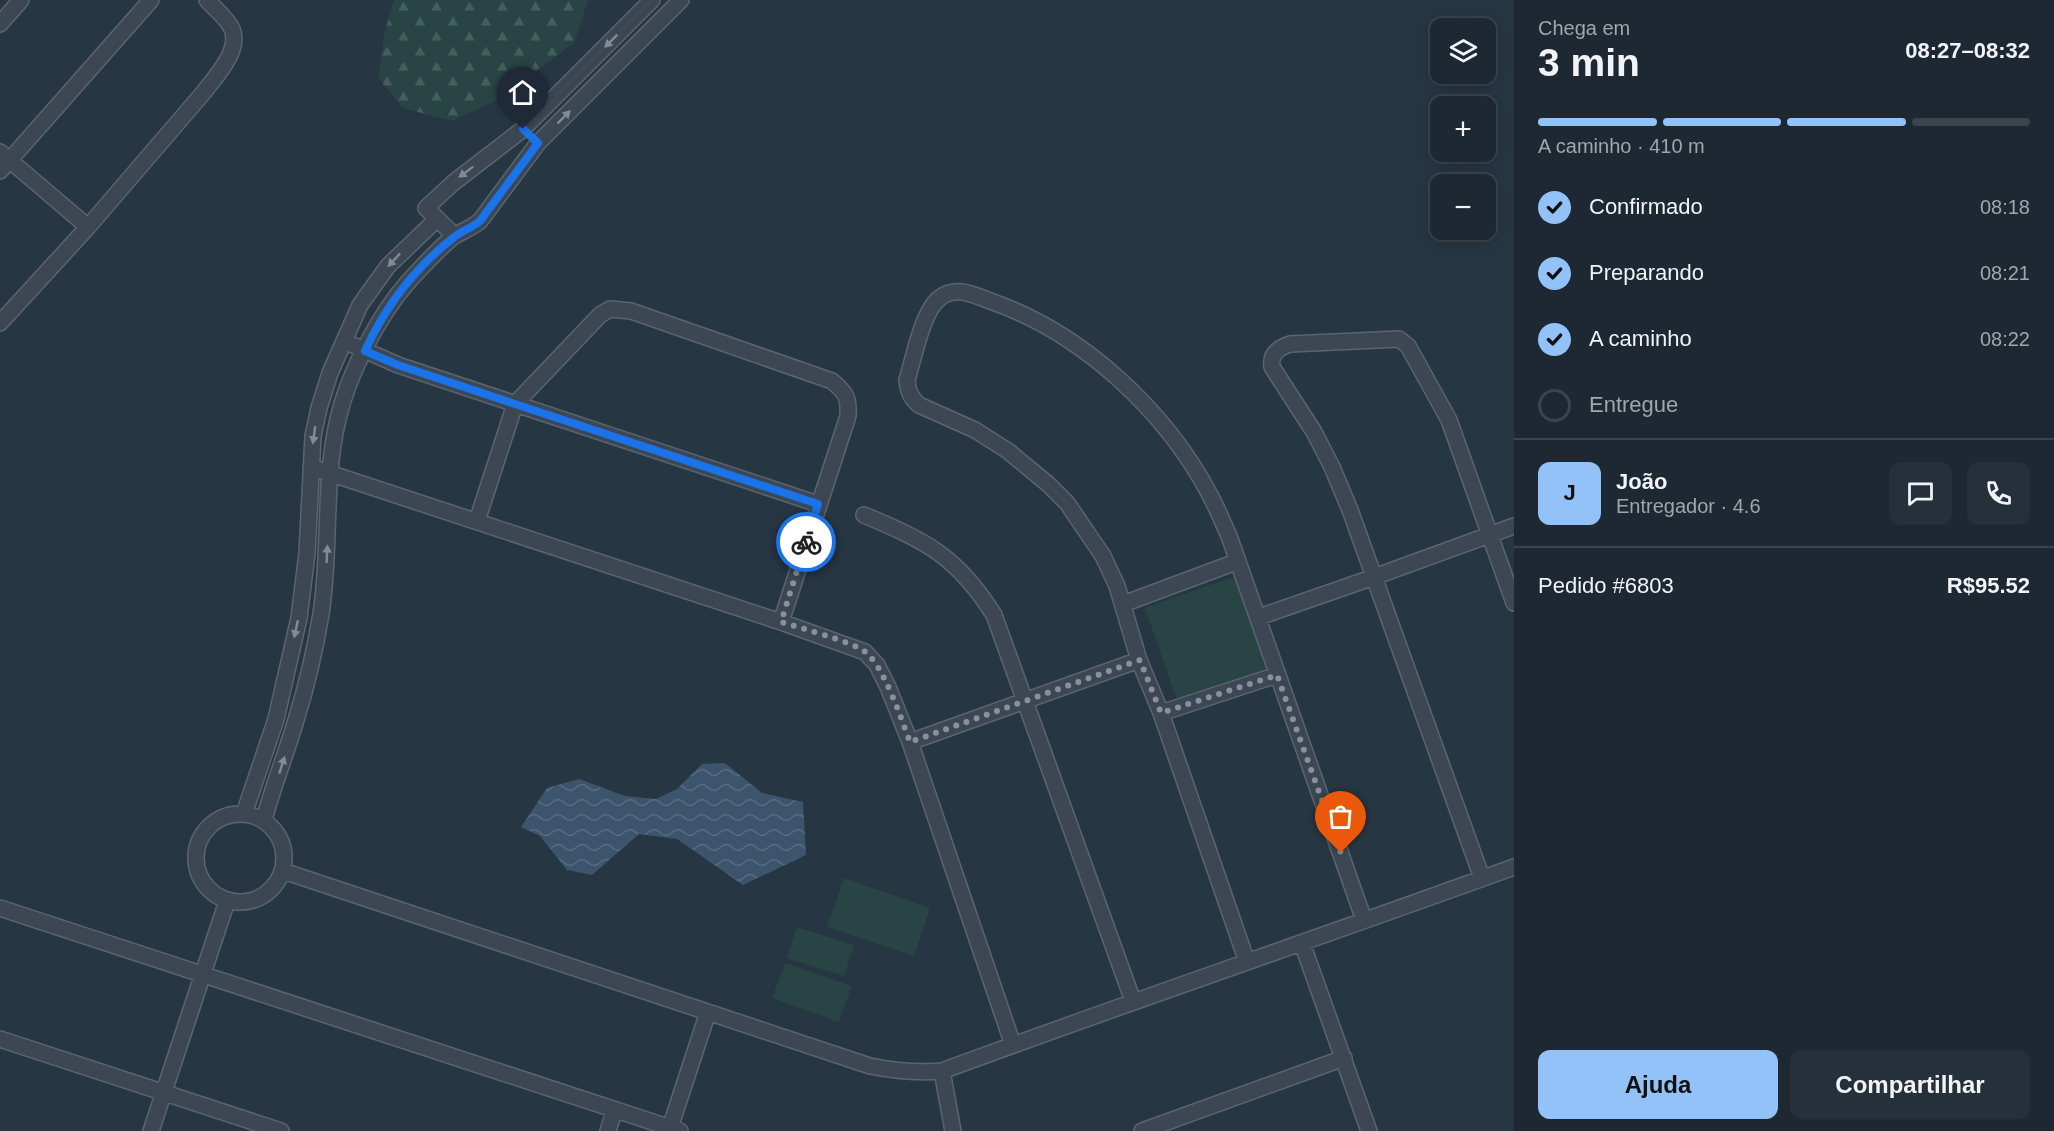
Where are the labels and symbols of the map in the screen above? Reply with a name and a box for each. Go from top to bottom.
one-way arrow [604,34,618,48]
pin [497,67,548,129]
one-way arrow [557,110,571,124]
one-way arrow [459,166,474,178]
one-way arrow [388,252,401,267]
one-way arrow [310,426,319,445]
courier [776,512,836,572]
one-way arrow [322,544,332,563]
one-way arrow [291,620,300,639]
one-way arrow [278,756,287,774]
pin [1315,791,1366,853]

